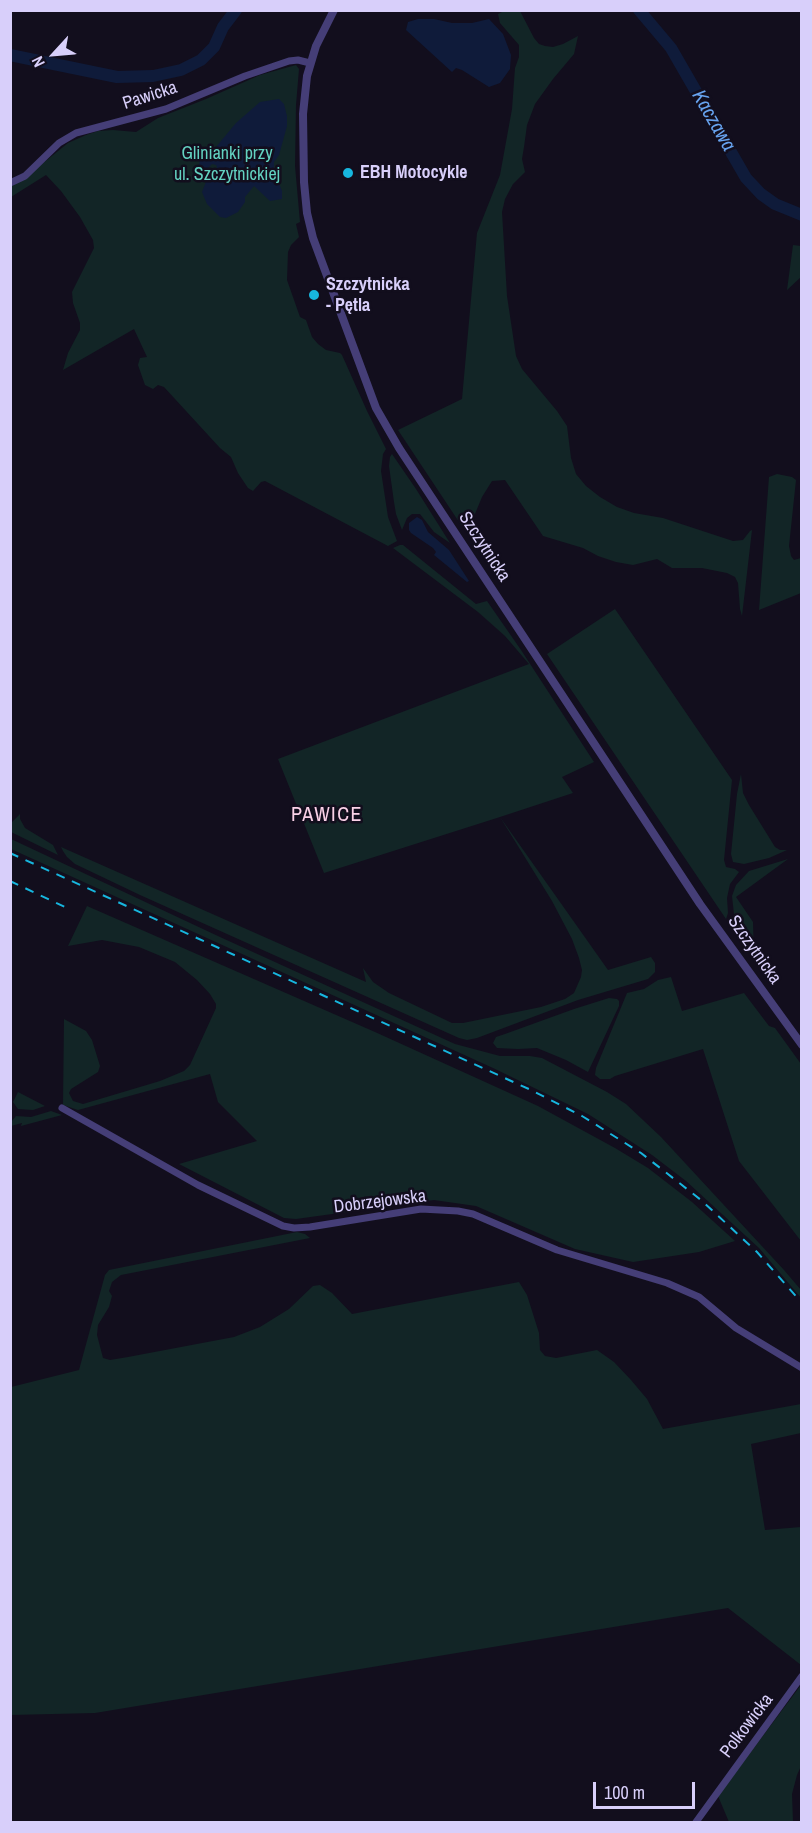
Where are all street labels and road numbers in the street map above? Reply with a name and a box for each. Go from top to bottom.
street label: Pawicka [120,77,180,115]
street label: Szczytnicka [453,508,515,586]
street label: Szczytnicka [723,912,785,988]
street label: Dobrzejowska [333,1186,427,1218]
street label: Polkowicka [716,1690,778,1762]

